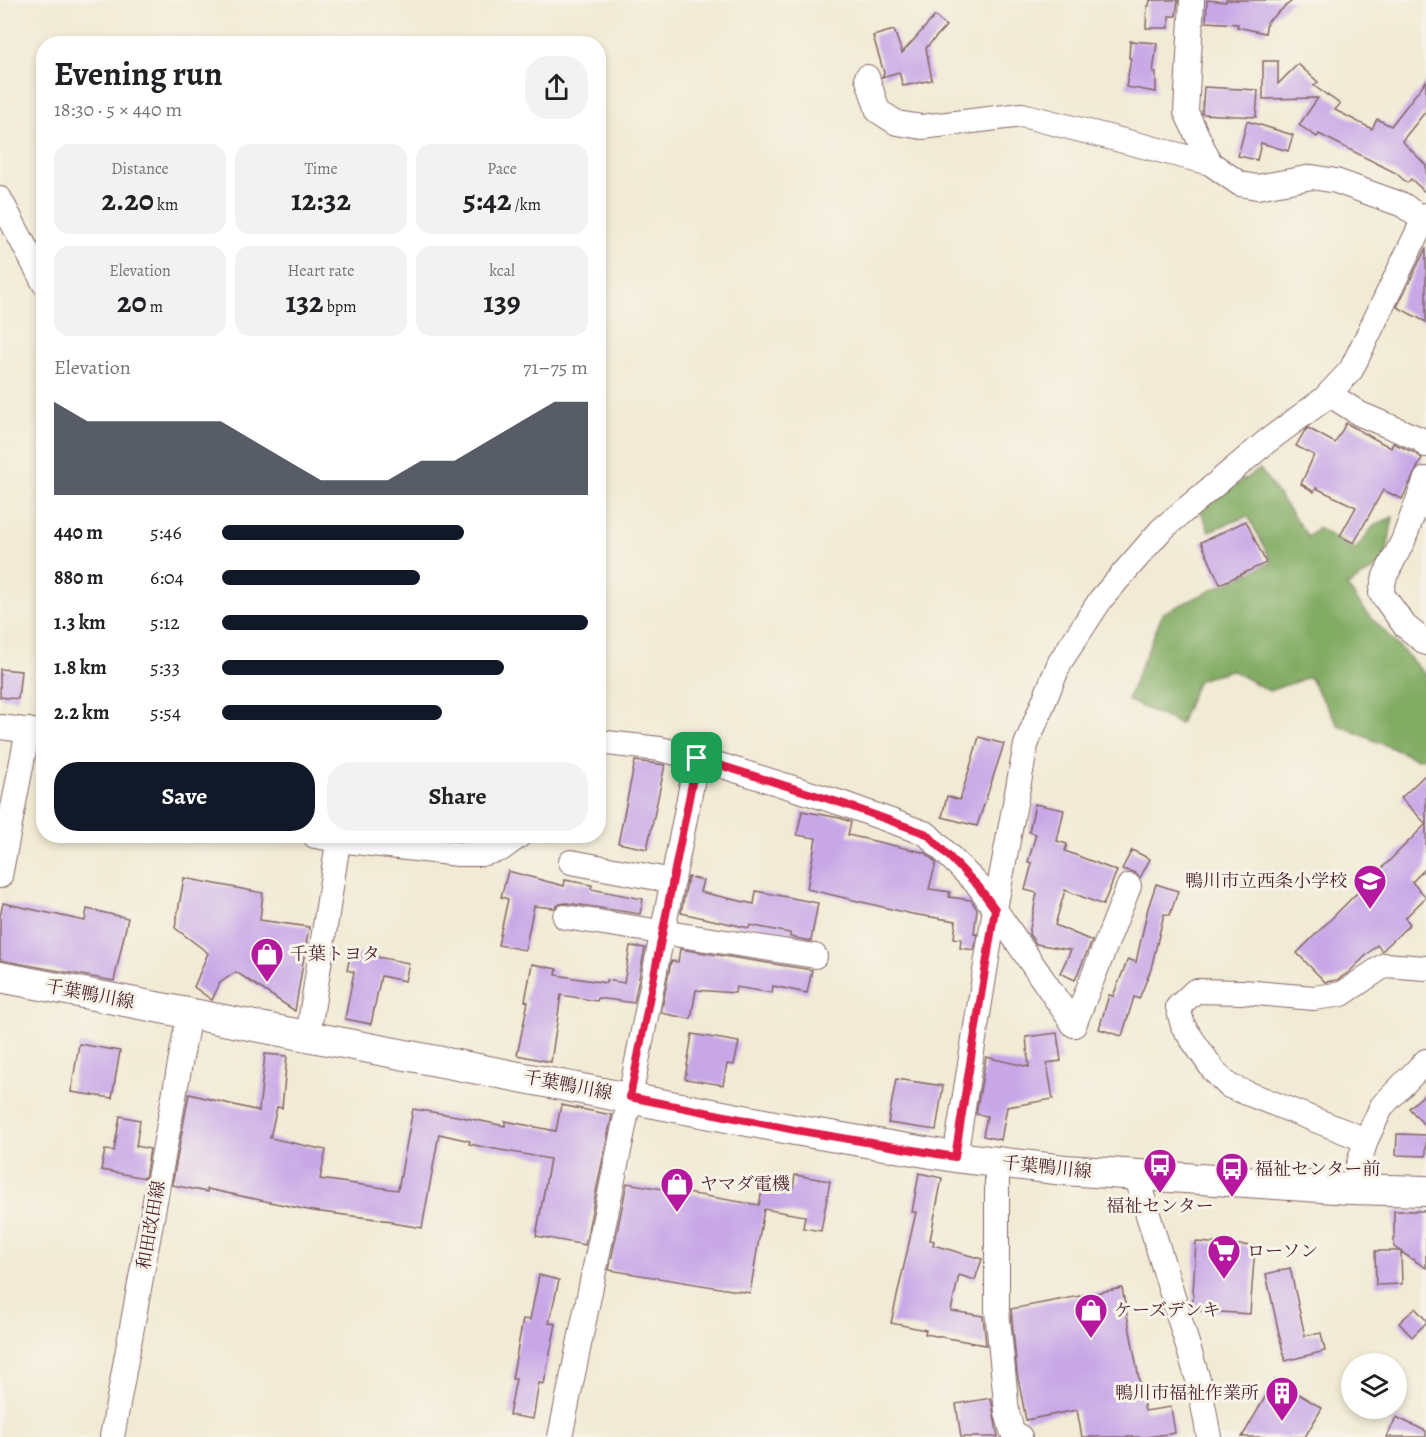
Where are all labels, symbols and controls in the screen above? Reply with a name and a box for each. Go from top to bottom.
text: Evening run [54,51,223,96]
button: share [525,56,588,119]
text: 18:30 · 5 × 440 m [54,96,182,123]
text: Distance [111,158,169,180]
text: Time [304,158,338,180]
text: Pace [487,158,517,180]
text: 2.20 [102,180,154,220]
text: 12:32 [291,180,351,220]
text: 5:42 [463,180,511,220]
text: km [154,194,178,216]
text: /km [511,194,541,216]
text: Elevation [109,260,171,282]
text: Heart rate [288,260,354,282]
text: kcal [489,260,515,282]
text: 20 [117,282,147,322]
text: 132 [285,282,324,322]
text: 139 [483,282,521,322]
text: m [147,296,163,318]
text: bpm [324,296,357,318]
text: Elevation [54,354,131,381]
text: 71–75 m [523,354,588,381]
text: 440 m [54,519,103,546]
text: 5:46 [150,519,182,546]
text: 880 m [54,564,104,591]
text: 6:04 [150,564,184,591]
text: 1.3 km [54,609,106,636]
text: 5:12 [150,609,180,636]
text: 1.8 km [54,654,107,681]
text: 5:33 [150,654,180,681]
text: 2.2 km [54,699,109,726]
text: 5:54 [150,699,181,726]
pin [671,732,722,783]
icon: arrive [680,741,713,774]
button: Save [54,762,315,831]
button: Share [327,762,588,831]
school or university icon: 鴨川市立西条小学校 [1352,863,1388,910]
place label: 鴨川市立西条小学校 [1185,869,1347,893]
shop icon: 千葉トヨタ [249,936,285,983]
place label: 千葉トヨタ [290,942,380,966]
street label: 千葉鴨川線 [44,974,136,1014]
street label: 千葉鴨川線 [522,1065,614,1105]
bus stop icon: 福祉センター [1142,1147,1178,1194]
street label: 千葉鴨川線 [1001,1150,1093,1184]
bus stop icon: 福祉センター前 [1214,1151,1250,1198]
place label: 福祉センター前 [1255,1157,1380,1181]
shop icon: ヤマダ電機 [659,1166,695,1213]
place label: ヤマダ電機 [700,1172,790,1196]
street label: 和田改田線 [131,1179,171,1271]
place label: 福祉センター [1106,1194,1214,1218]
supermarket icon: ローソン [1206,1233,1242,1280]
place label: ローソン [1247,1239,1318,1263]
shop icon: ケーズデンキ [1073,1292,1109,1339]
place label: ケーズデンキ [1114,1298,1220,1322]
map controls [1341,1353,1407,1419]
button: layers [1341,1353,1407,1419]
building icon: 鴨川市福祉作業所 [1264,1375,1300,1422]
place label: 鴨川市福祉作業所 [1115,1381,1259,1405]

